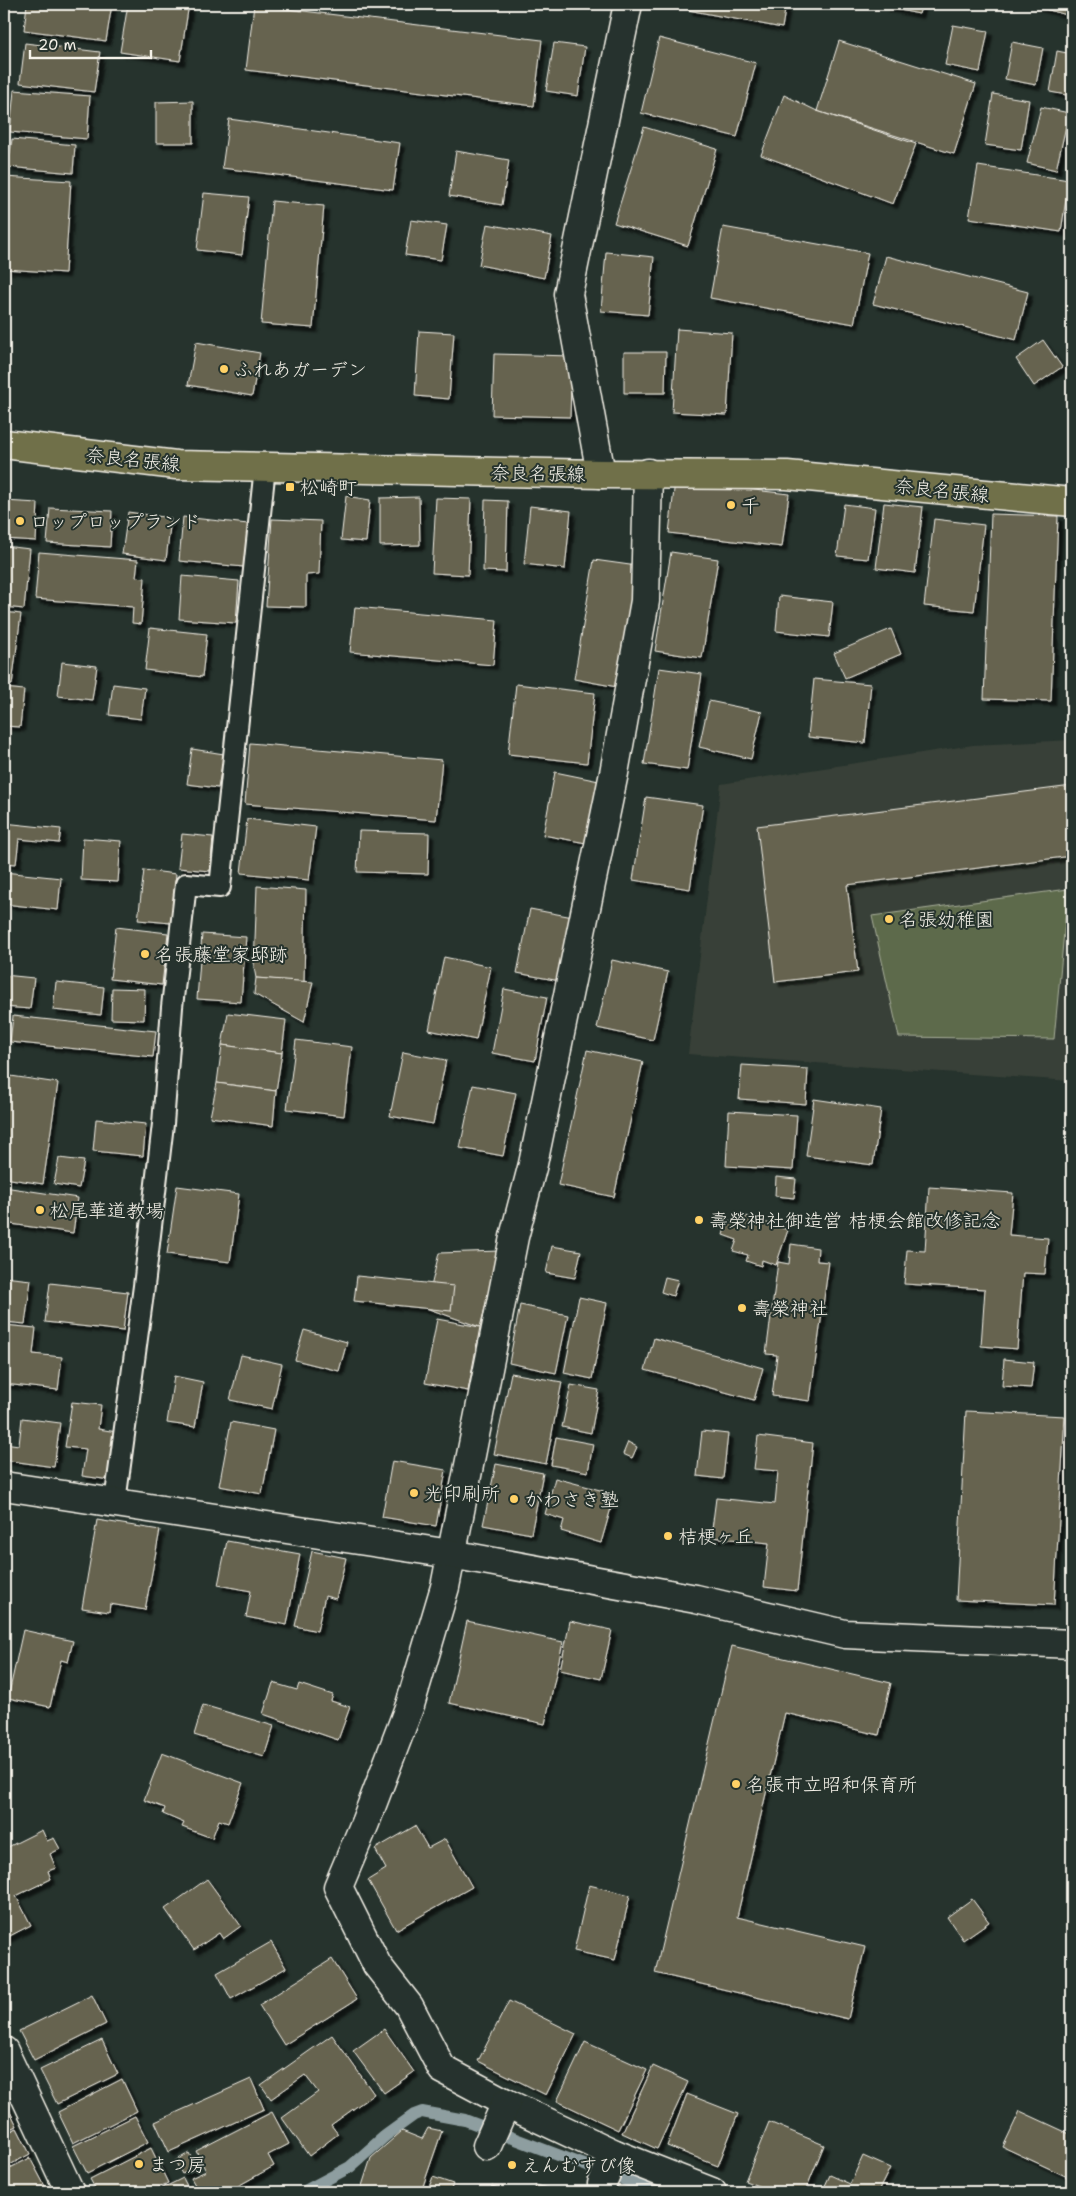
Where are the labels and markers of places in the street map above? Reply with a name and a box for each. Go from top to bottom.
place label: ふれあガーデン [234,357,367,382]
marker: ふれあガーデン [218,363,230,375]
place label: 松崎町 [300,475,357,500]
marker: 松崎町 [284,481,296,493]
place label: 千 [741,493,760,518]
marker: 千 [725,499,737,511]
place label: ロップロップランド [30,509,201,534]
marker: ロップロップランド [14,515,26,527]
place label: 名張幼稚園 [899,907,994,932]
marker: 名張幼稚園 [883,913,895,925]
place label: 名張藤堂家邸跡 [155,942,288,967]
marker: 名張藤堂家邸跡 [139,948,151,960]
place label: 松尾華道教場 [50,1198,164,1223]
marker: 松尾華道教場 [34,1204,46,1216]
place label: 壽榮神社御造営 桔梗会館改修記念 [709,1208,1000,1233]
marker: 壽榮神社御造営 桔梗会館改修記念 [693,1214,705,1226]
place label: 壽榮神社 [752,1296,828,1321]
marker: 壽榮神社 [736,1302,748,1314]
place label: 光印刷所 [424,1481,500,1506]
marker: 光印刷所 [408,1487,420,1499]
place label: かわさき塾 [524,1487,619,1512]
marker: かわさき塾 [508,1493,520,1505]
place label: 桔梗ヶ丘 [678,1524,754,1549]
marker: 桔梗ヶ丘 [662,1530,674,1542]
place label: 名張市立昭和保育所 [746,1772,917,1797]
marker: 名張市立昭和保育所 [730,1778,742,1790]
place label: まつ房 [149,2152,206,2177]
place label: えんむすび像 [522,2153,636,2178]
marker: まつ房 [133,2158,145,2170]
marker: えんむすび像 [506,2159,518,2171]

